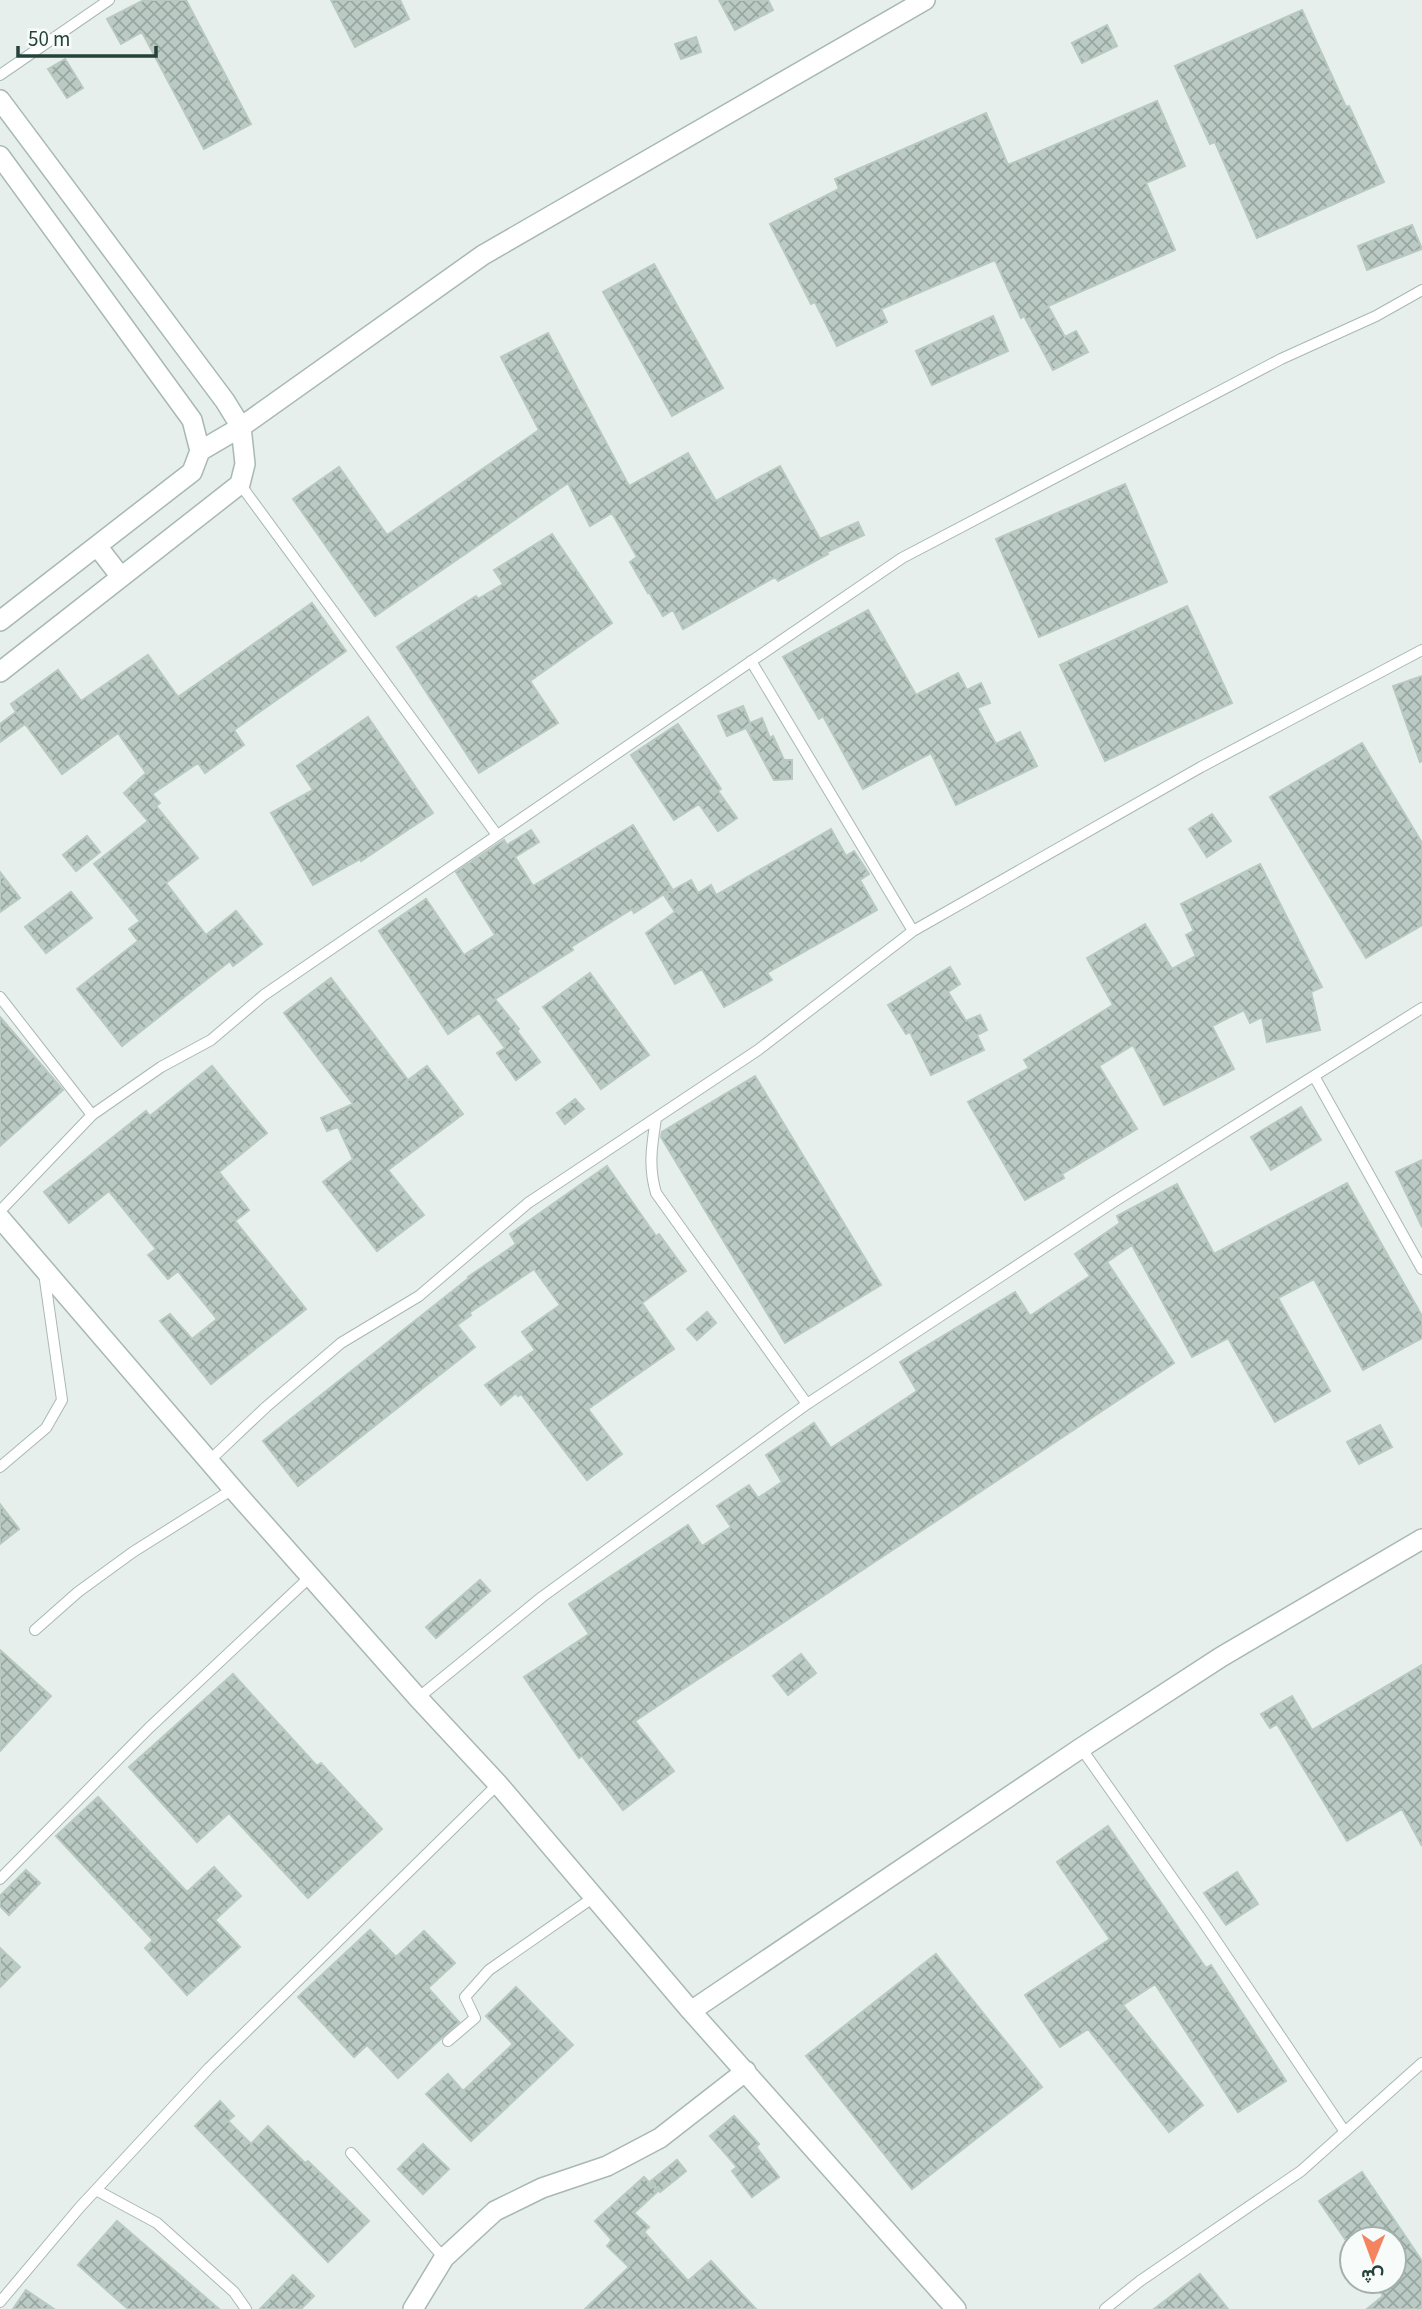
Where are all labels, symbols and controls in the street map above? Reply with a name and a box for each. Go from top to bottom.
scale bar [18,14,156,58]
text: 50 m [28,24,70,54]
north arrow [1338,2225,1408,2295]
text: ش [1361,2262,1384,2289]

